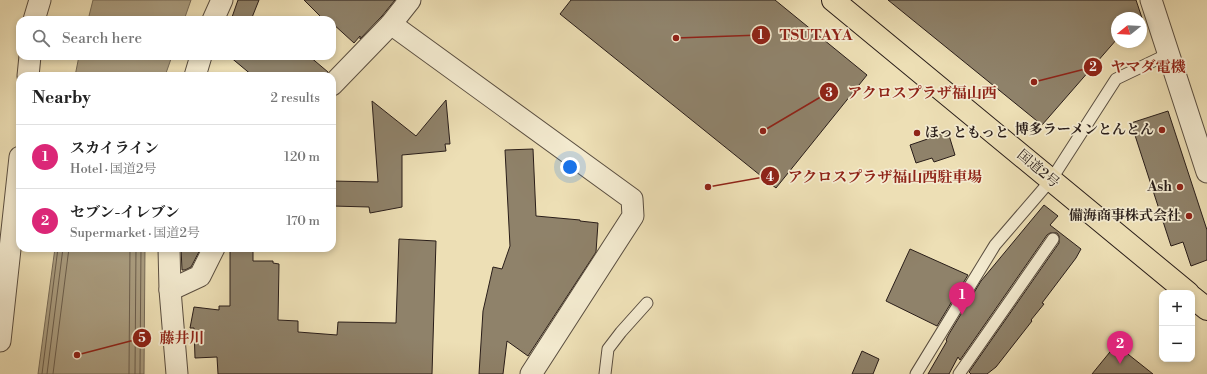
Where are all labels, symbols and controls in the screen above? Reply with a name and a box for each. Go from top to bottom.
north arrow [1111,12,1147,48]
search box [16,16,336,60]
callout: TSUTAYA [751,21,860,48]
text: TSUTAYA [779,26,853,45]
icon: search [30,27,52,49]
text: 1 [758,28,764,43]
text: Search here [62,29,142,48]
callout: ヤマダ電機 [1083,53,1194,80]
text: ヤマダ電機 [1110,58,1186,77]
text: 2 [1089,60,1097,75]
callout: アクロスプラザ福山西 [819,79,1005,106]
text: アクロスプラザ福山西 [847,84,997,103]
text: 3 [825,86,833,101]
text: Nearby [32,87,91,109]
text: 2 results [271,90,320,106]
place label: 博多ラーメンとんとん [1015,121,1154,139]
place label: ほっともっと [925,124,1009,142]
marker: 博多ラーメンとんとん [1157,125,1167,135]
marker: ほっともっと [912,128,922,138]
text: スカイライン [70,139,159,158]
street label: 国道2号 [1013,146,1063,192]
text: 1 [42,149,48,165]
text: 120 m [284,149,320,165]
your location [560,157,580,177]
text: Hotel · 国道2号 [70,161,156,177]
callout: アクロスプラザ福山西駐車場 [760,163,991,190]
text: アクロスプラザ福山西駐車場 [788,168,982,187]
text: 4 [766,170,774,185]
place label: Ash [1146,178,1172,196]
marker: Ash [1175,182,1185,192]
text: セブン-イレブン [70,203,180,222]
place label: 備海商事株式会社 [1069,207,1181,225]
marker: 備海商事株式会社 [1184,211,1194,221]
text: 2 [41,213,49,229]
text: 170 m [286,213,320,229]
text: Supermarket · 国道2号 [70,225,200,241]
pin: 1 [949,282,975,315]
map controls [1159,290,1195,362]
button: + [1159,290,1195,326]
callout: 藤井川 [132,324,213,351]
button: − [1159,326,1195,362]
text: 藤井川 [159,329,205,348]
text: 5 [138,331,146,346]
pin: 2 [1107,331,1133,364]

